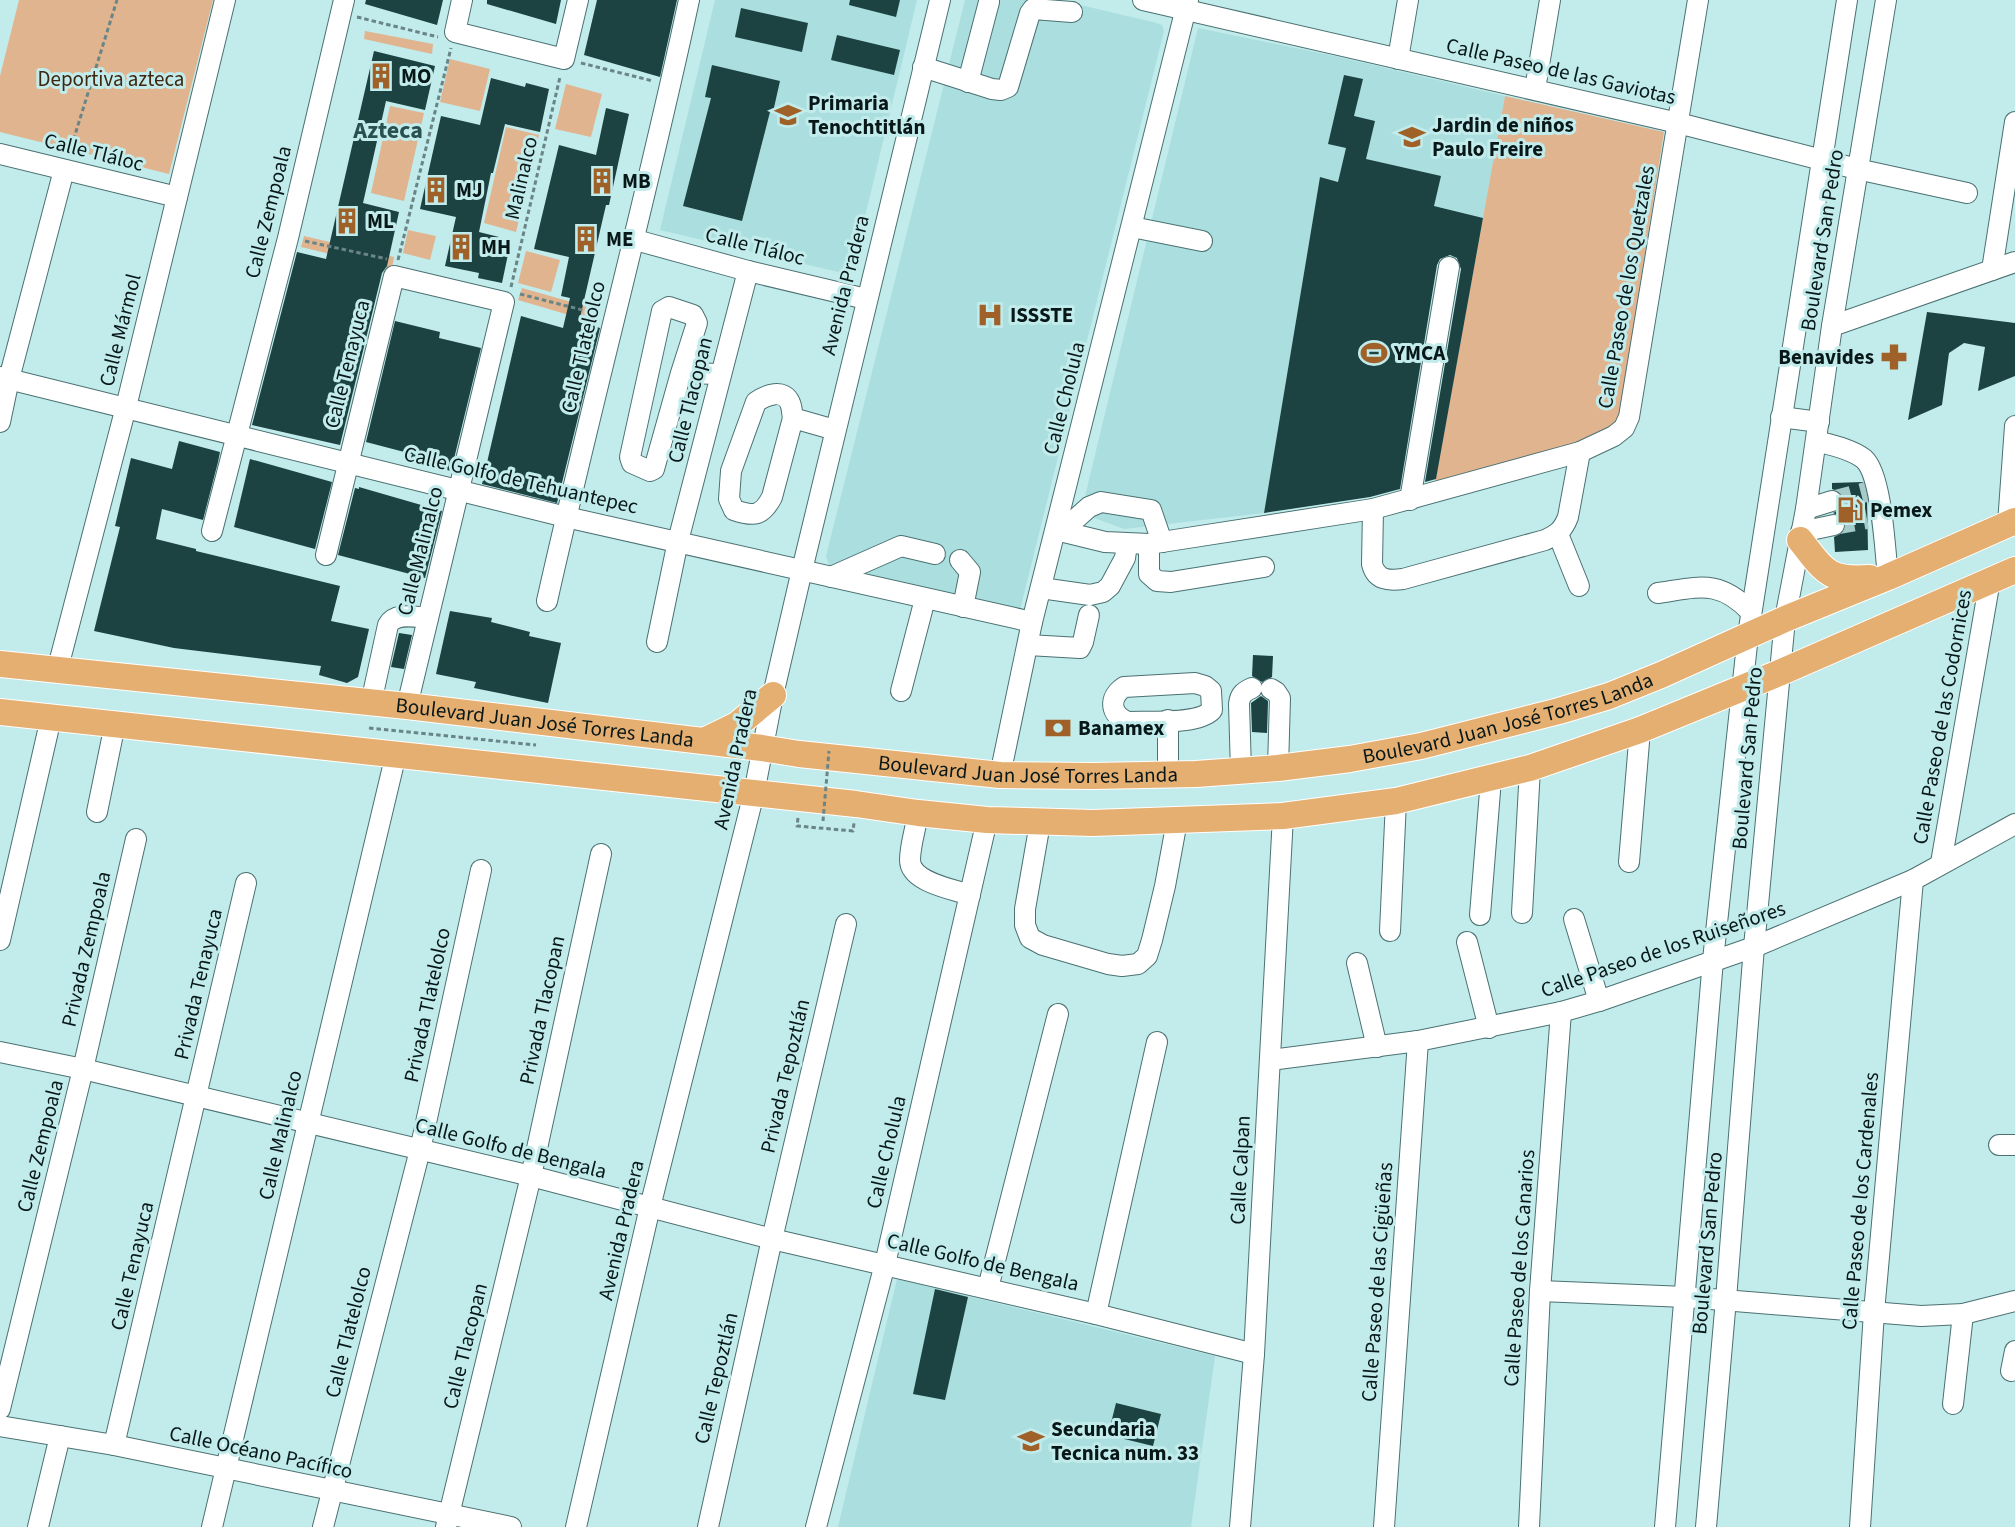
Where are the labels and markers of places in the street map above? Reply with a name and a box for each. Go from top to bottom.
building icon: MO [366,61,396,91]
place label: MO [401,61,431,91]
place label: Primaria Tenochtitlán [808,88,925,142]
school or university icon: Primaria Tenochtitlán [773,100,803,130]
place label: Jardin de niños Paulo Freire [1432,110,1574,164]
school or university icon: Jardin de niños Paulo Freire [1397,122,1427,152]
building icon: MB [587,166,617,196]
place label: MB [622,166,651,196]
building icon: MJ [421,175,451,205]
place label: MJ [456,175,483,205]
building icon: ML [332,206,362,236]
place label: ML [367,206,394,236]
building icon: ME [571,224,601,254]
place label: ME [606,224,634,254]
building icon: MH [446,232,476,262]
place label: MH [481,232,511,262]
hospital icon: ISSSTE [975,300,1005,330]
place label: ISSSTE [1010,300,1073,330]
sports icon: YMCA [1359,338,1389,368]
place label: YMCA [1393,338,1446,368]
place label: Benavides [1778,342,1874,372]
pharmacy icon: Benavides [1879,342,1909,372]
fuel station icon: Pemex [1835,495,1865,525]
place label: Pemex [1870,495,1932,525]
bank icon: Banamex [1043,713,1073,743]
place label: Banamex [1078,713,1164,743]
place label: Secundaria Tecnica num. 33 [1051,1414,1199,1468]
school or university icon: Secundaria Tecnica num. 33 [1016,1426,1046,1456]

